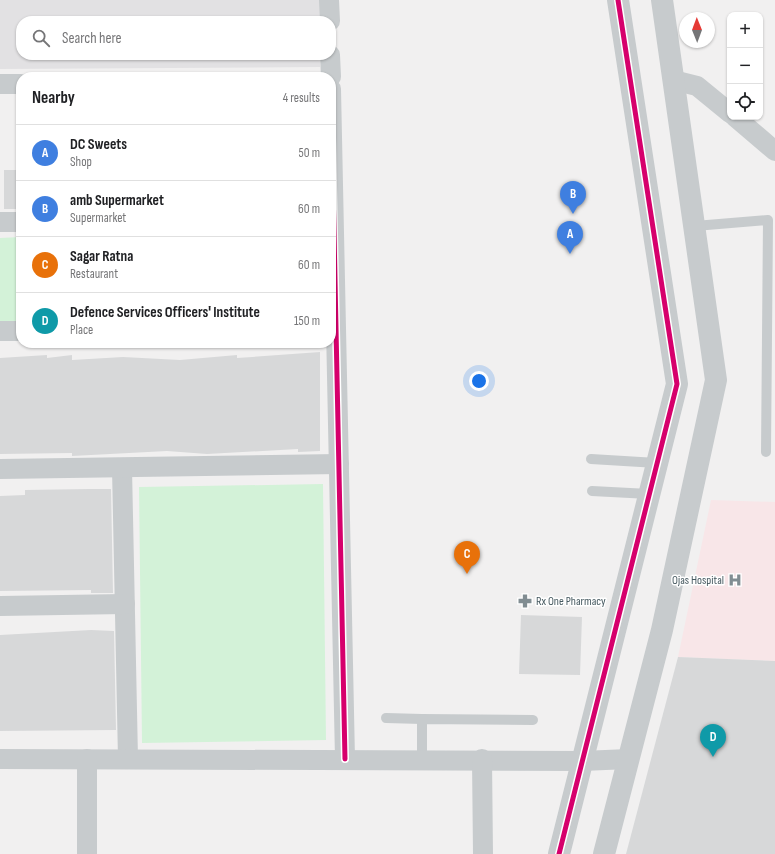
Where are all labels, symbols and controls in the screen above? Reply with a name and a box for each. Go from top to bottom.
north arrow [679,12,715,48]
map controls [727,12,763,120]
button: + [727,12,763,48]
search box [16,16,336,60]
icon: search [30,27,52,49]
text: Search here [62,29,122,48]
button: − [727,48,763,84]
button: locate [727,84,763,120]
text: Nearby [32,88,75,108]
text: 4 results [283,90,320,106]
text: DC Sweets [70,135,127,154]
text: A [42,145,48,161]
text: 50 m [299,145,320,161]
text: Shop [70,154,92,170]
pin: B [560,181,586,214]
text: amb Supermarket [70,191,164,210]
text: B [42,201,48,217]
text: 60 m [298,201,320,217]
text: Supermarket [70,210,126,226]
pin: A [557,221,583,254]
text: Sagar Ratna [70,247,133,266]
text: C [42,257,48,273]
text: 60 m [298,257,320,273]
text: Restaurant [70,266,118,282]
text: Defence Services Officers' Institute [70,303,260,322]
text: D [42,313,48,329]
text: 150 m [294,313,320,329]
text: Place [70,322,93,338]
your location [469,371,489,391]
pin: C [454,541,480,574]
hospital icon: Ojas Hospital [727,572,743,588]
place label: Ojas Hospital [672,573,724,588]
pharmacy icon: Rx One Pharmacy [517,593,533,609]
place label: Rx One Pharmacy [536,594,606,609]
pin: D [700,724,726,757]

